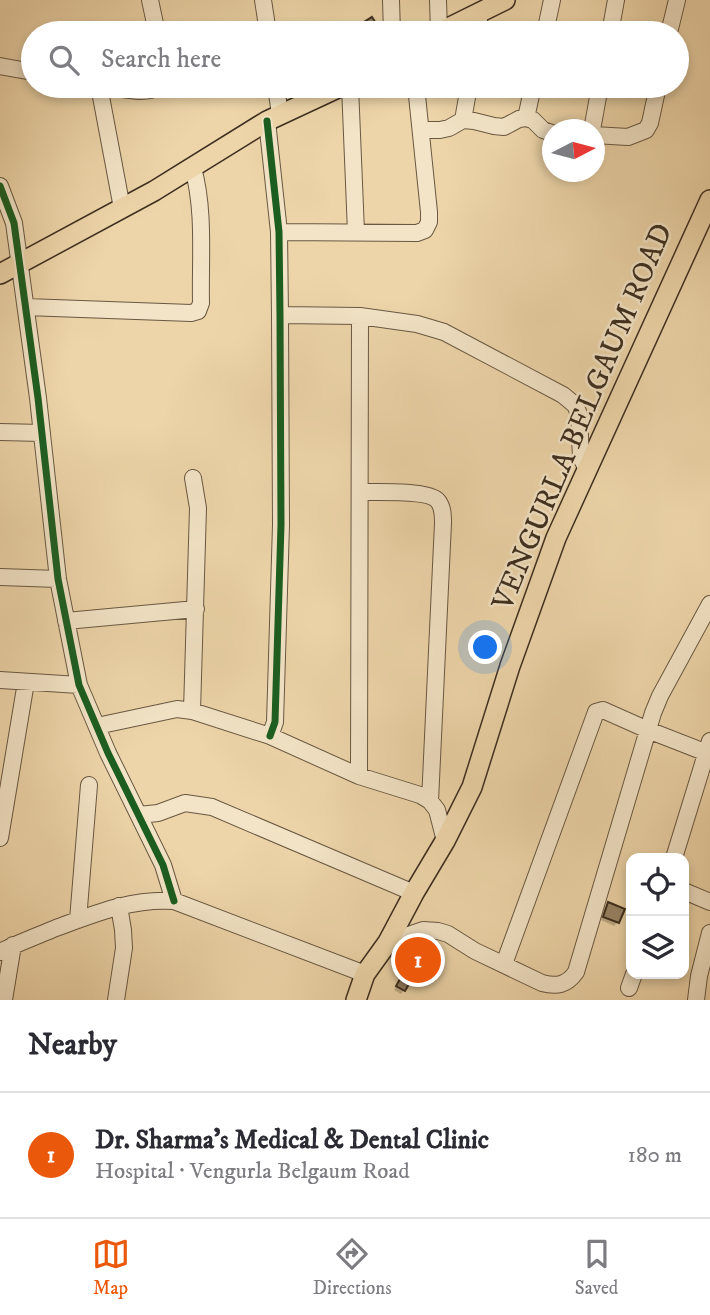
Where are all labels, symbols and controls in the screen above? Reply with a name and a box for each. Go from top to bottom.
search box [21,21,689,98]
icon: search [45,41,83,79]
text: Search here [101,43,221,76]
north arrow [542,119,605,182]
street label: VENGURLA BELGAUM ROAD [484,218,681,617]
your location [468,630,502,664]
map controls [626,853,689,979]
button: locate [626,853,689,916]
button: layers [626,916,689,979]
pin: 1 [395,934,441,986]
text: Nearby [28,1027,117,1064]
text: Dr. Sharma's Medical & Dental Clinic [95,1124,489,1157]
text: 1 [47,1141,55,1170]
text: 180 m [627,1141,682,1170]
text: Hospital · Vengurla Belgaum Road [95,1157,410,1186]
tab: Map [92,1235,130,1300]
tab: Directions [313,1235,392,1300]
tab: Saved [575,1235,618,1300]

